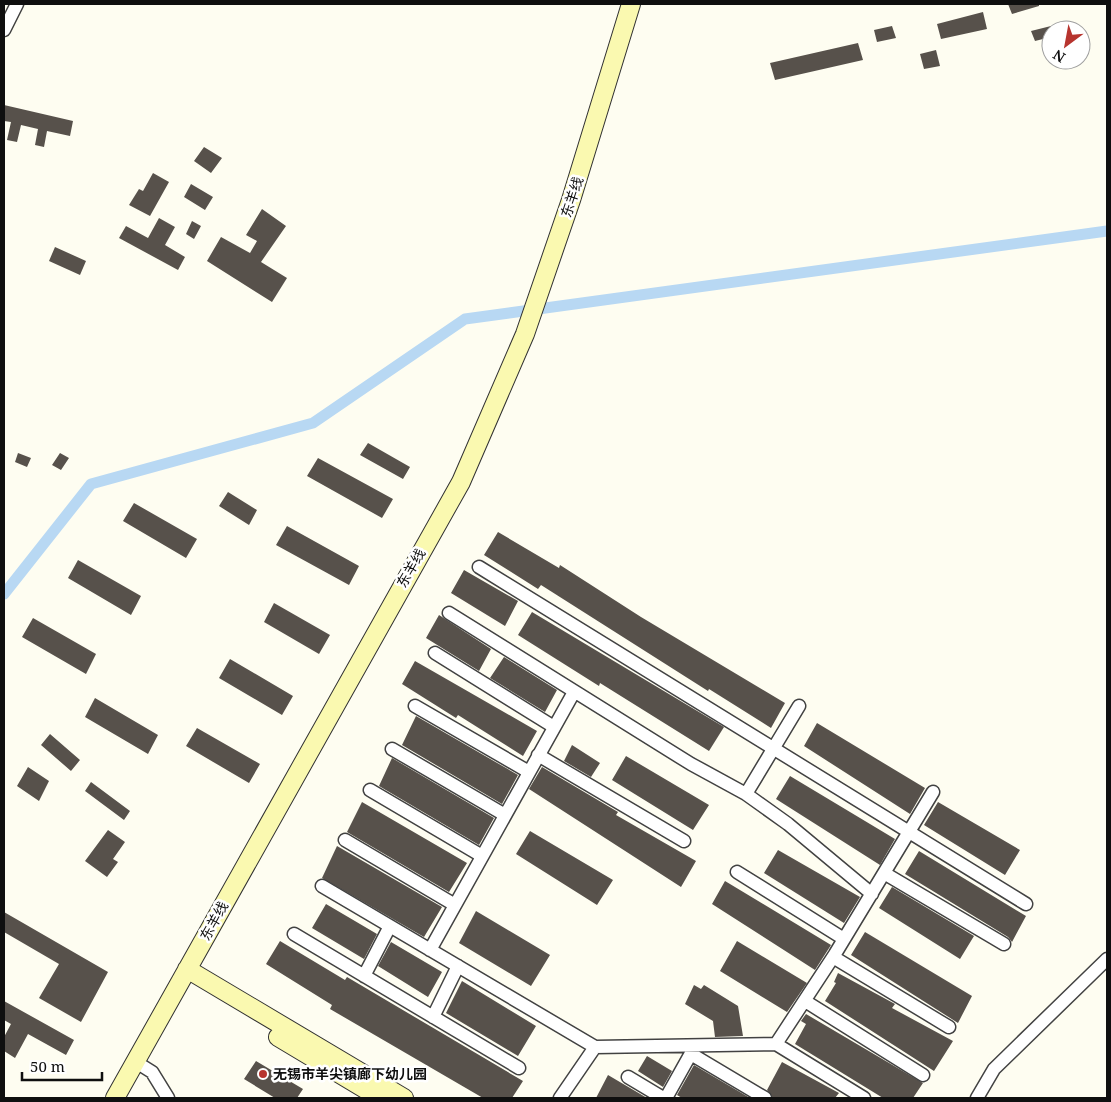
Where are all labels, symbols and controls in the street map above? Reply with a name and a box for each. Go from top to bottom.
north arrow [1041,20,1091,70]
text: N [1049,45,1069,67]
street label: 东羊线 [556,174,587,220]
street label: 东羊线 [392,545,429,591]
street label: 东羊线 [195,898,232,944]
scale bar [22,1050,102,1082]
text: 50 m [30,1056,65,1076]
place label: 无锡市羊尖镇廊下幼儿园 [273,1064,427,1083]
marker: 无锡市羊尖镇廊下幼儿园 [257,1068,269,1080]

